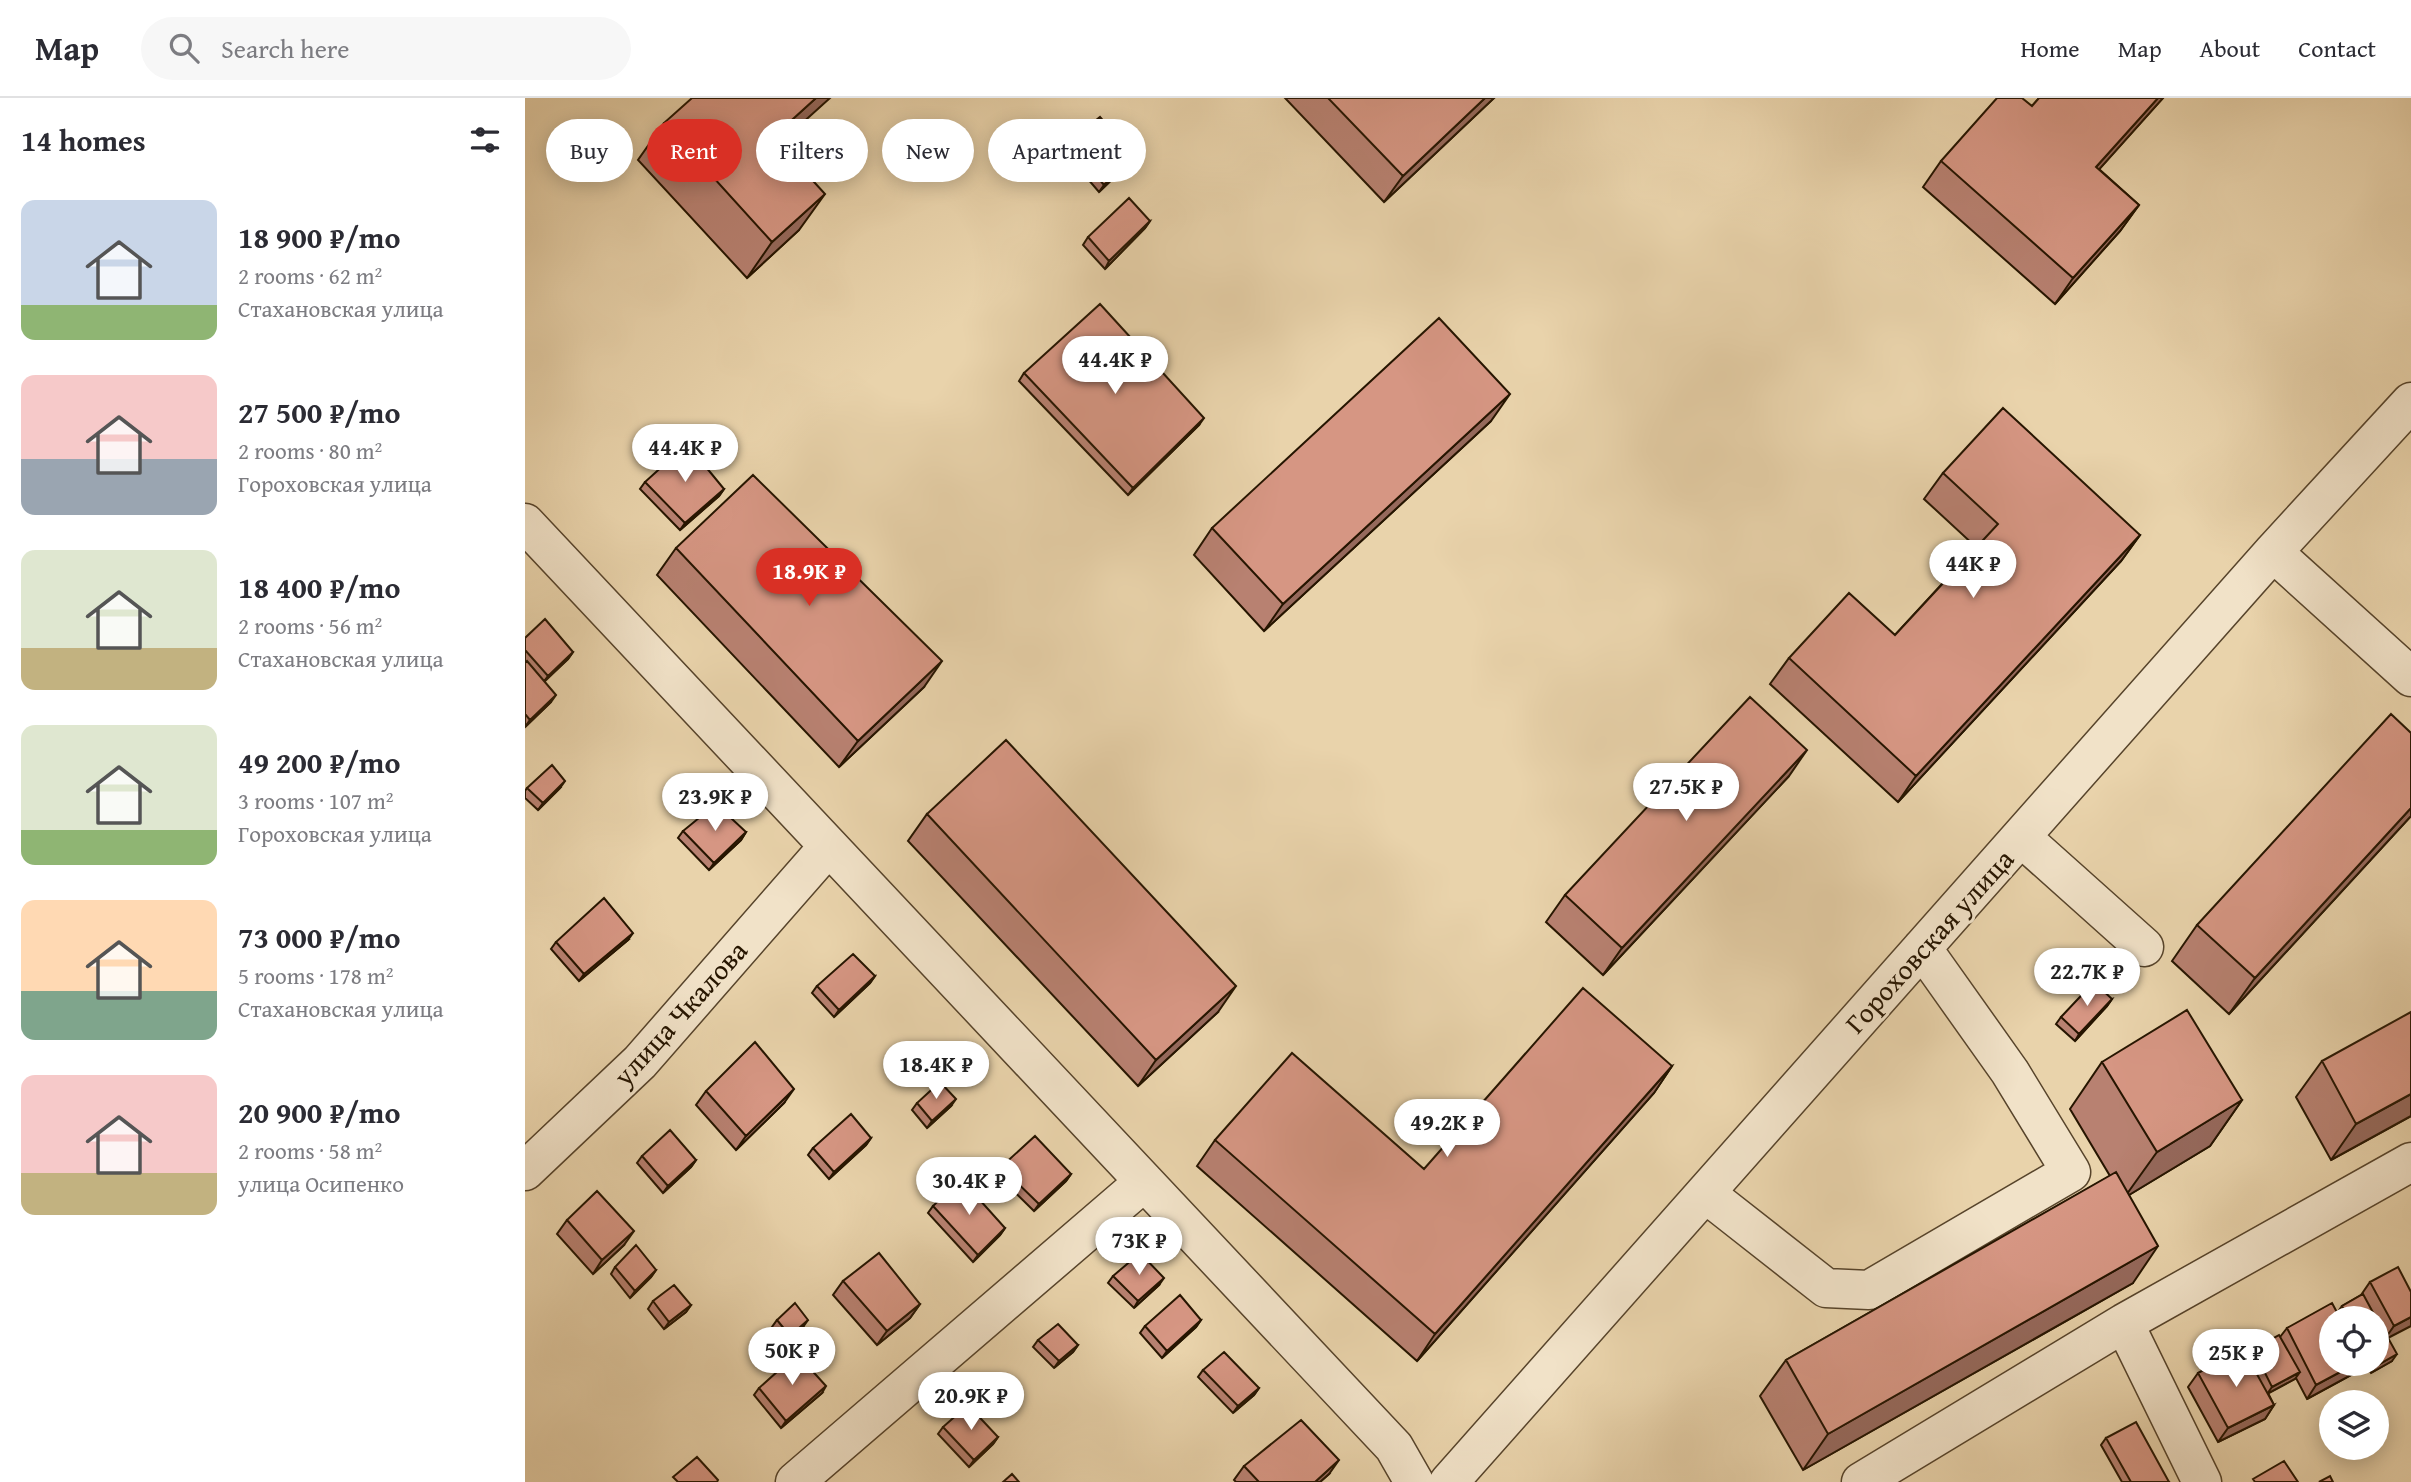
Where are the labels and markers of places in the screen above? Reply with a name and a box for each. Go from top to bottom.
pin: 44.4K ₽ [1050,336,1180,396]
pin: 44.4K ₽ [620,424,750,484]
pin: 44K ₽ [1924,540,2022,600]
pin: 18.9K ₽ [744,548,874,608]
pin: 27.5K ₽ [1621,764,1751,823]
pin: 23.9K ₽ [650,774,780,833]
pin: 22.7K ₽ [2022,948,2152,1008]
pin: 18.4K ₽ [871,1042,1001,1101]
pin: 49.2K ₽ [1382,1100,1512,1159]
pin: 30.4K ₽ [904,1158,1034,1217]
pin: 73K ₽ [1090,1218,1188,1277]
pin: 50K ₽ [743,1328,841,1387]
pin: 25K ₽ [2187,1330,2285,1389]
pin: 20.9K ₽ [906,1372,1036,1432]

